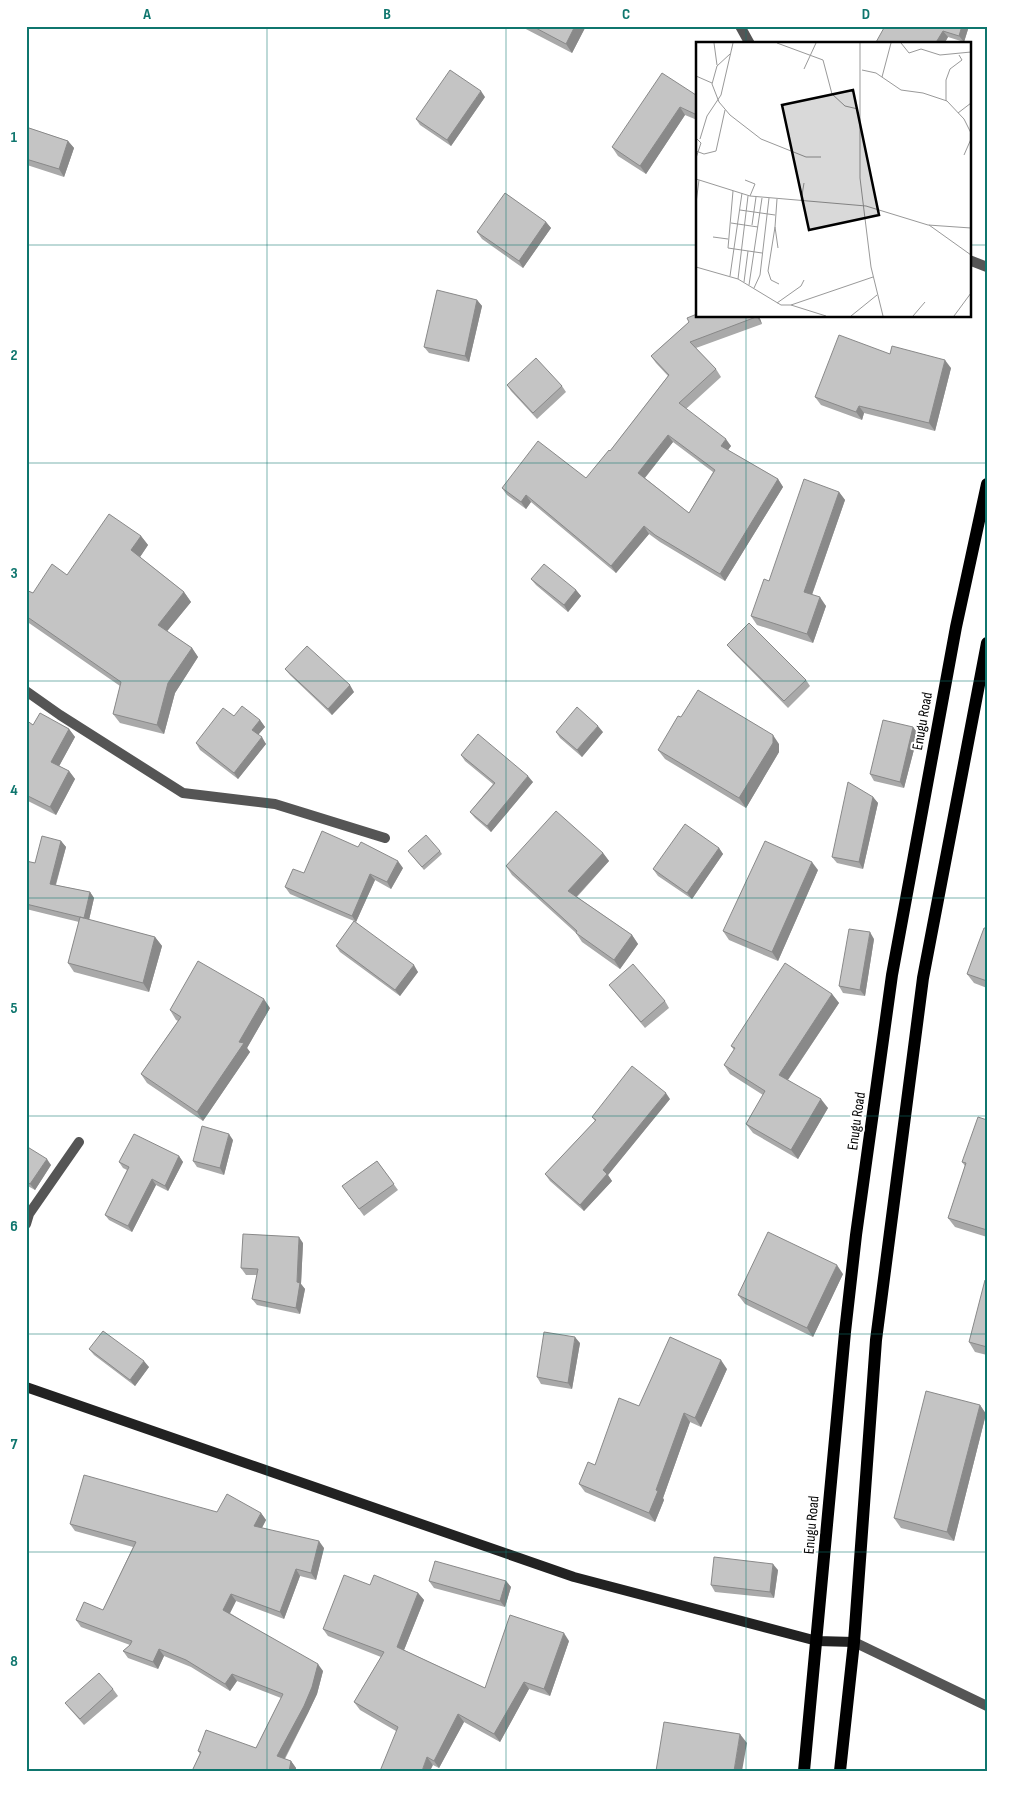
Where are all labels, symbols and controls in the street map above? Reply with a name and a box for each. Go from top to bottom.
text: A [142,5,151,24]
text: B [383,5,391,24]
text: C [622,5,630,24]
text: D [862,5,870,24]
inset map [696,42,970,318]
text: 1 [11,128,18,147]
text: 2 [10,346,18,365]
text: 3 [10,564,18,583]
street label: Enugu Road [908,691,937,752]
text: 4 [10,781,18,800]
text: 5 [10,999,18,1018]
street label: Enugu Road [843,1091,870,1151]
text: 6 [10,1217,18,1236]
text: 7 [11,1435,18,1454]
street label: Enugu Road [799,1495,824,1555]
text: 8 [10,1652,18,1671]

